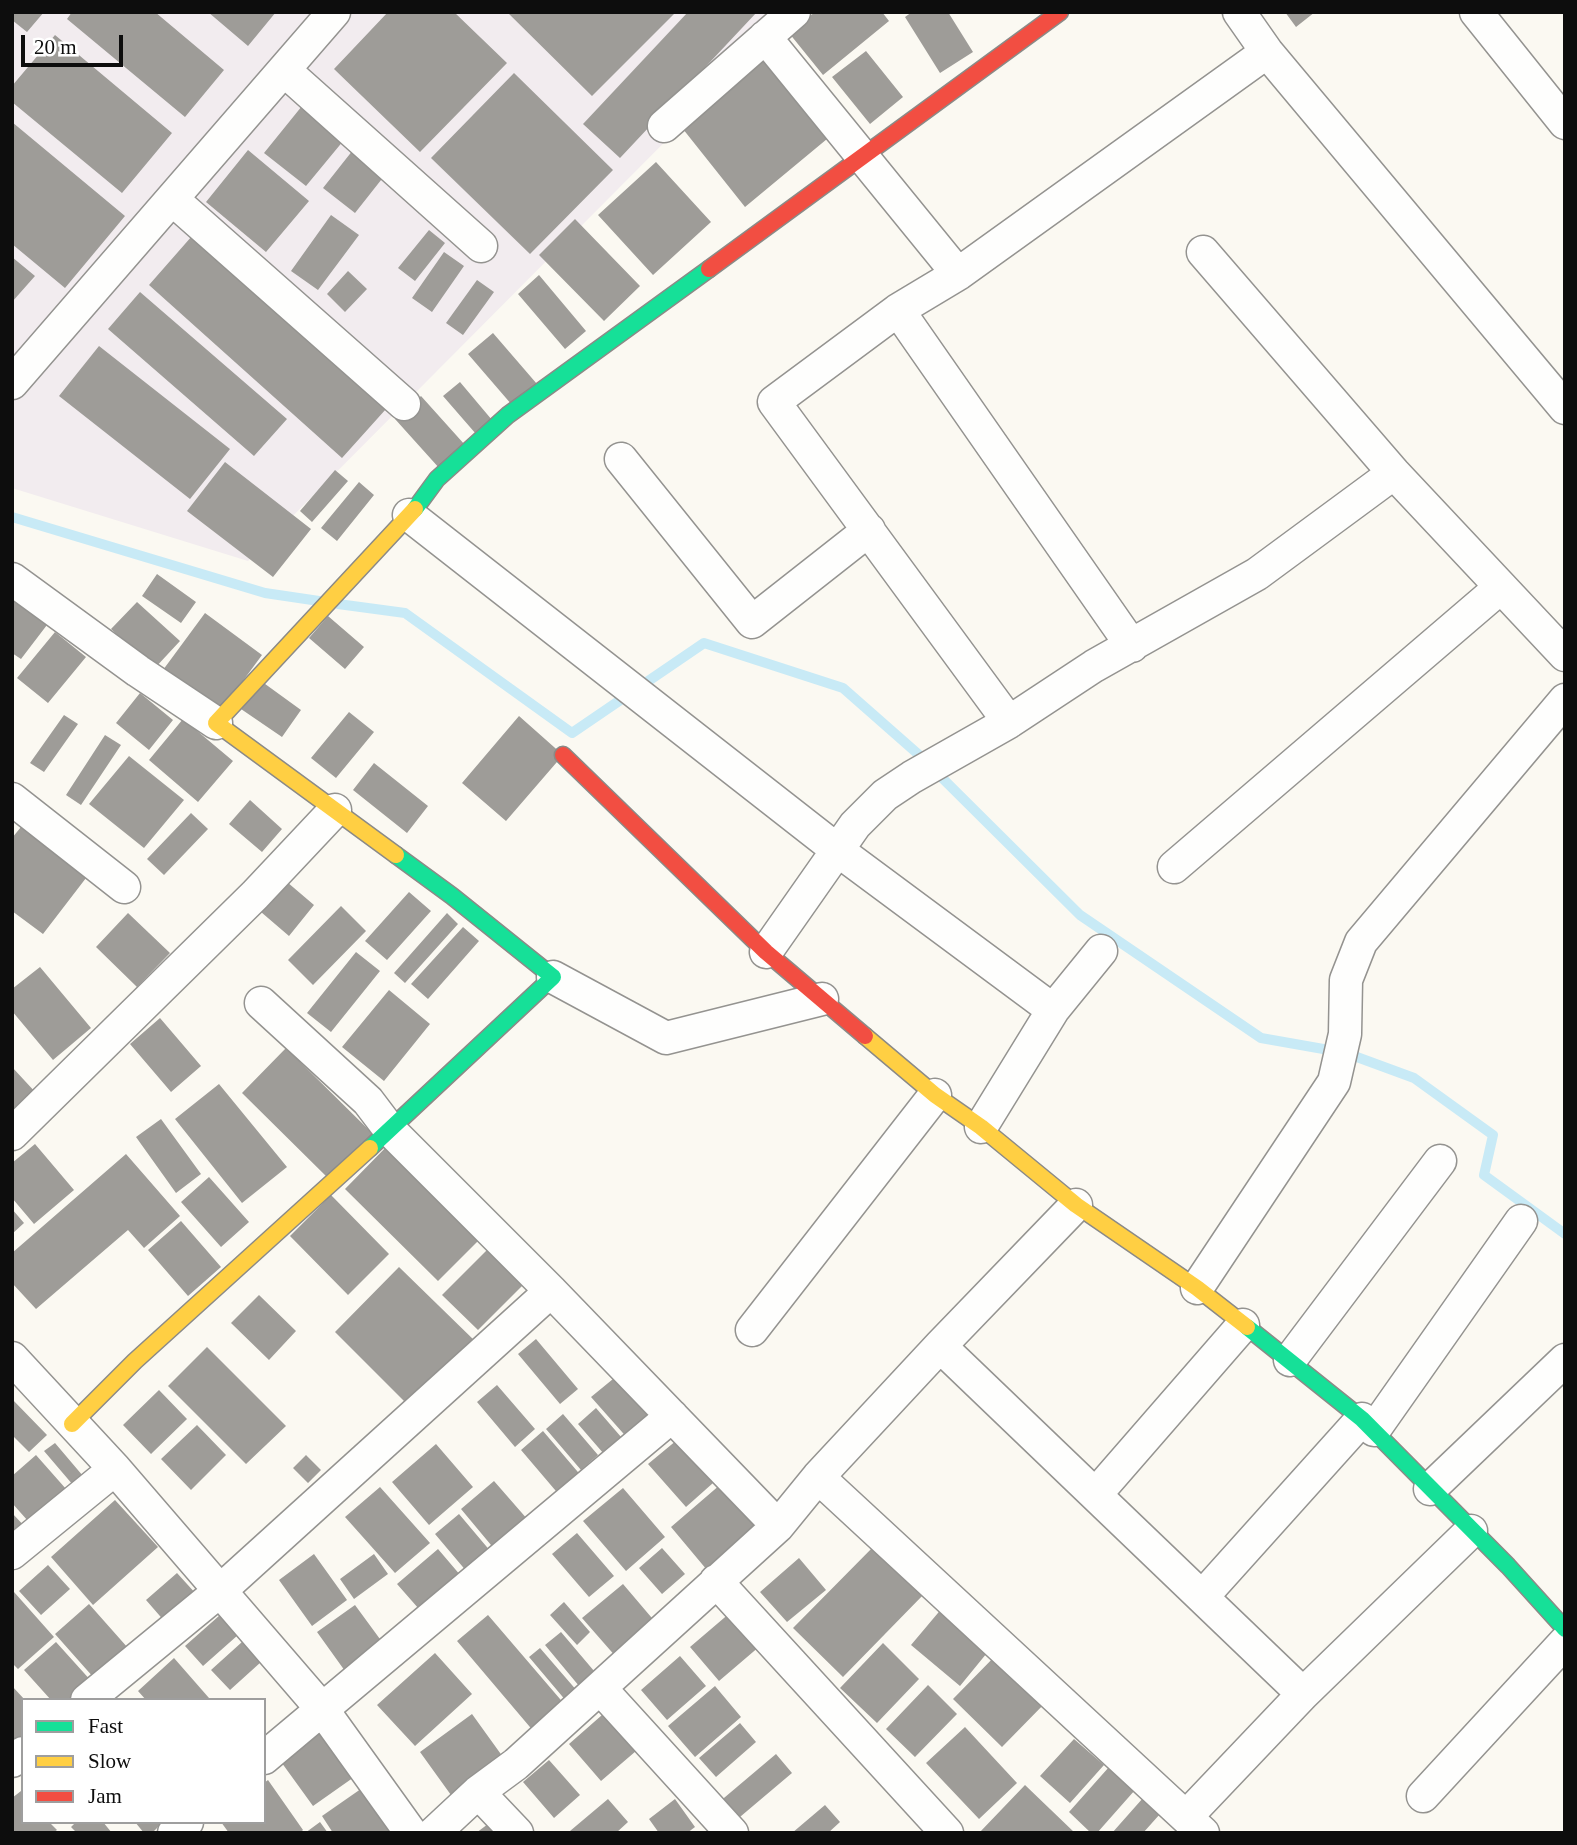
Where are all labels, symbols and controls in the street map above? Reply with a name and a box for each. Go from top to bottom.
scale bar [24,21,126,65]
text: 20 m [34,35,77,59]
legend [21,1698,266,1824]
text: Fast [88,1714,123,1738]
text: Slow [88,1749,131,1773]
text: Jam [88,1784,122,1808]

